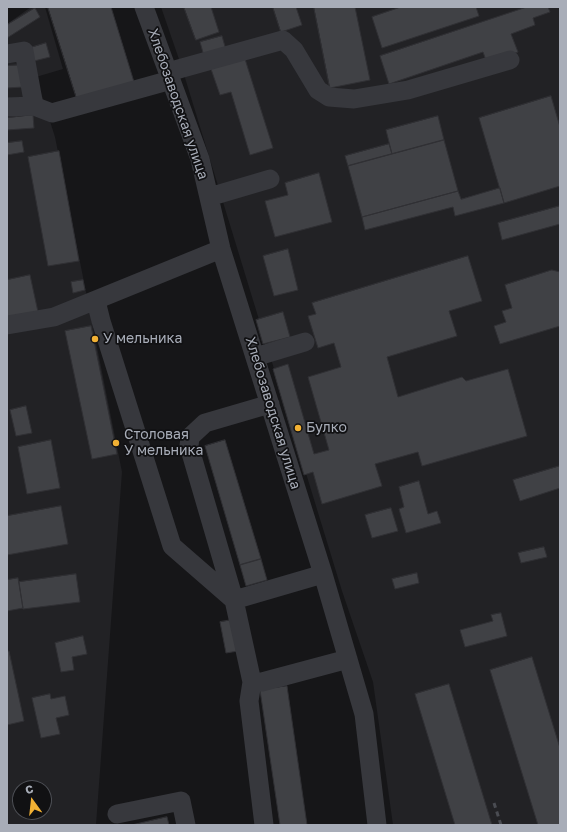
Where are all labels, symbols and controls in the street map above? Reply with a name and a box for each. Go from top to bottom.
street label: Хлебозаводская улица [144,26,212,182]
place label: У мельника [103,331,182,347]
marker: У мельника [90,334,100,344]
street label: Хлебозаводская улица [242,335,304,491]
place label: Булко [306,420,347,436]
marker: Булко [293,423,303,433]
place label: Столовая У мельника [124,427,203,460]
marker: Столовая У мельника [111,438,121,448]
north arrow [12,780,52,820]
text: С [24,782,34,796]

